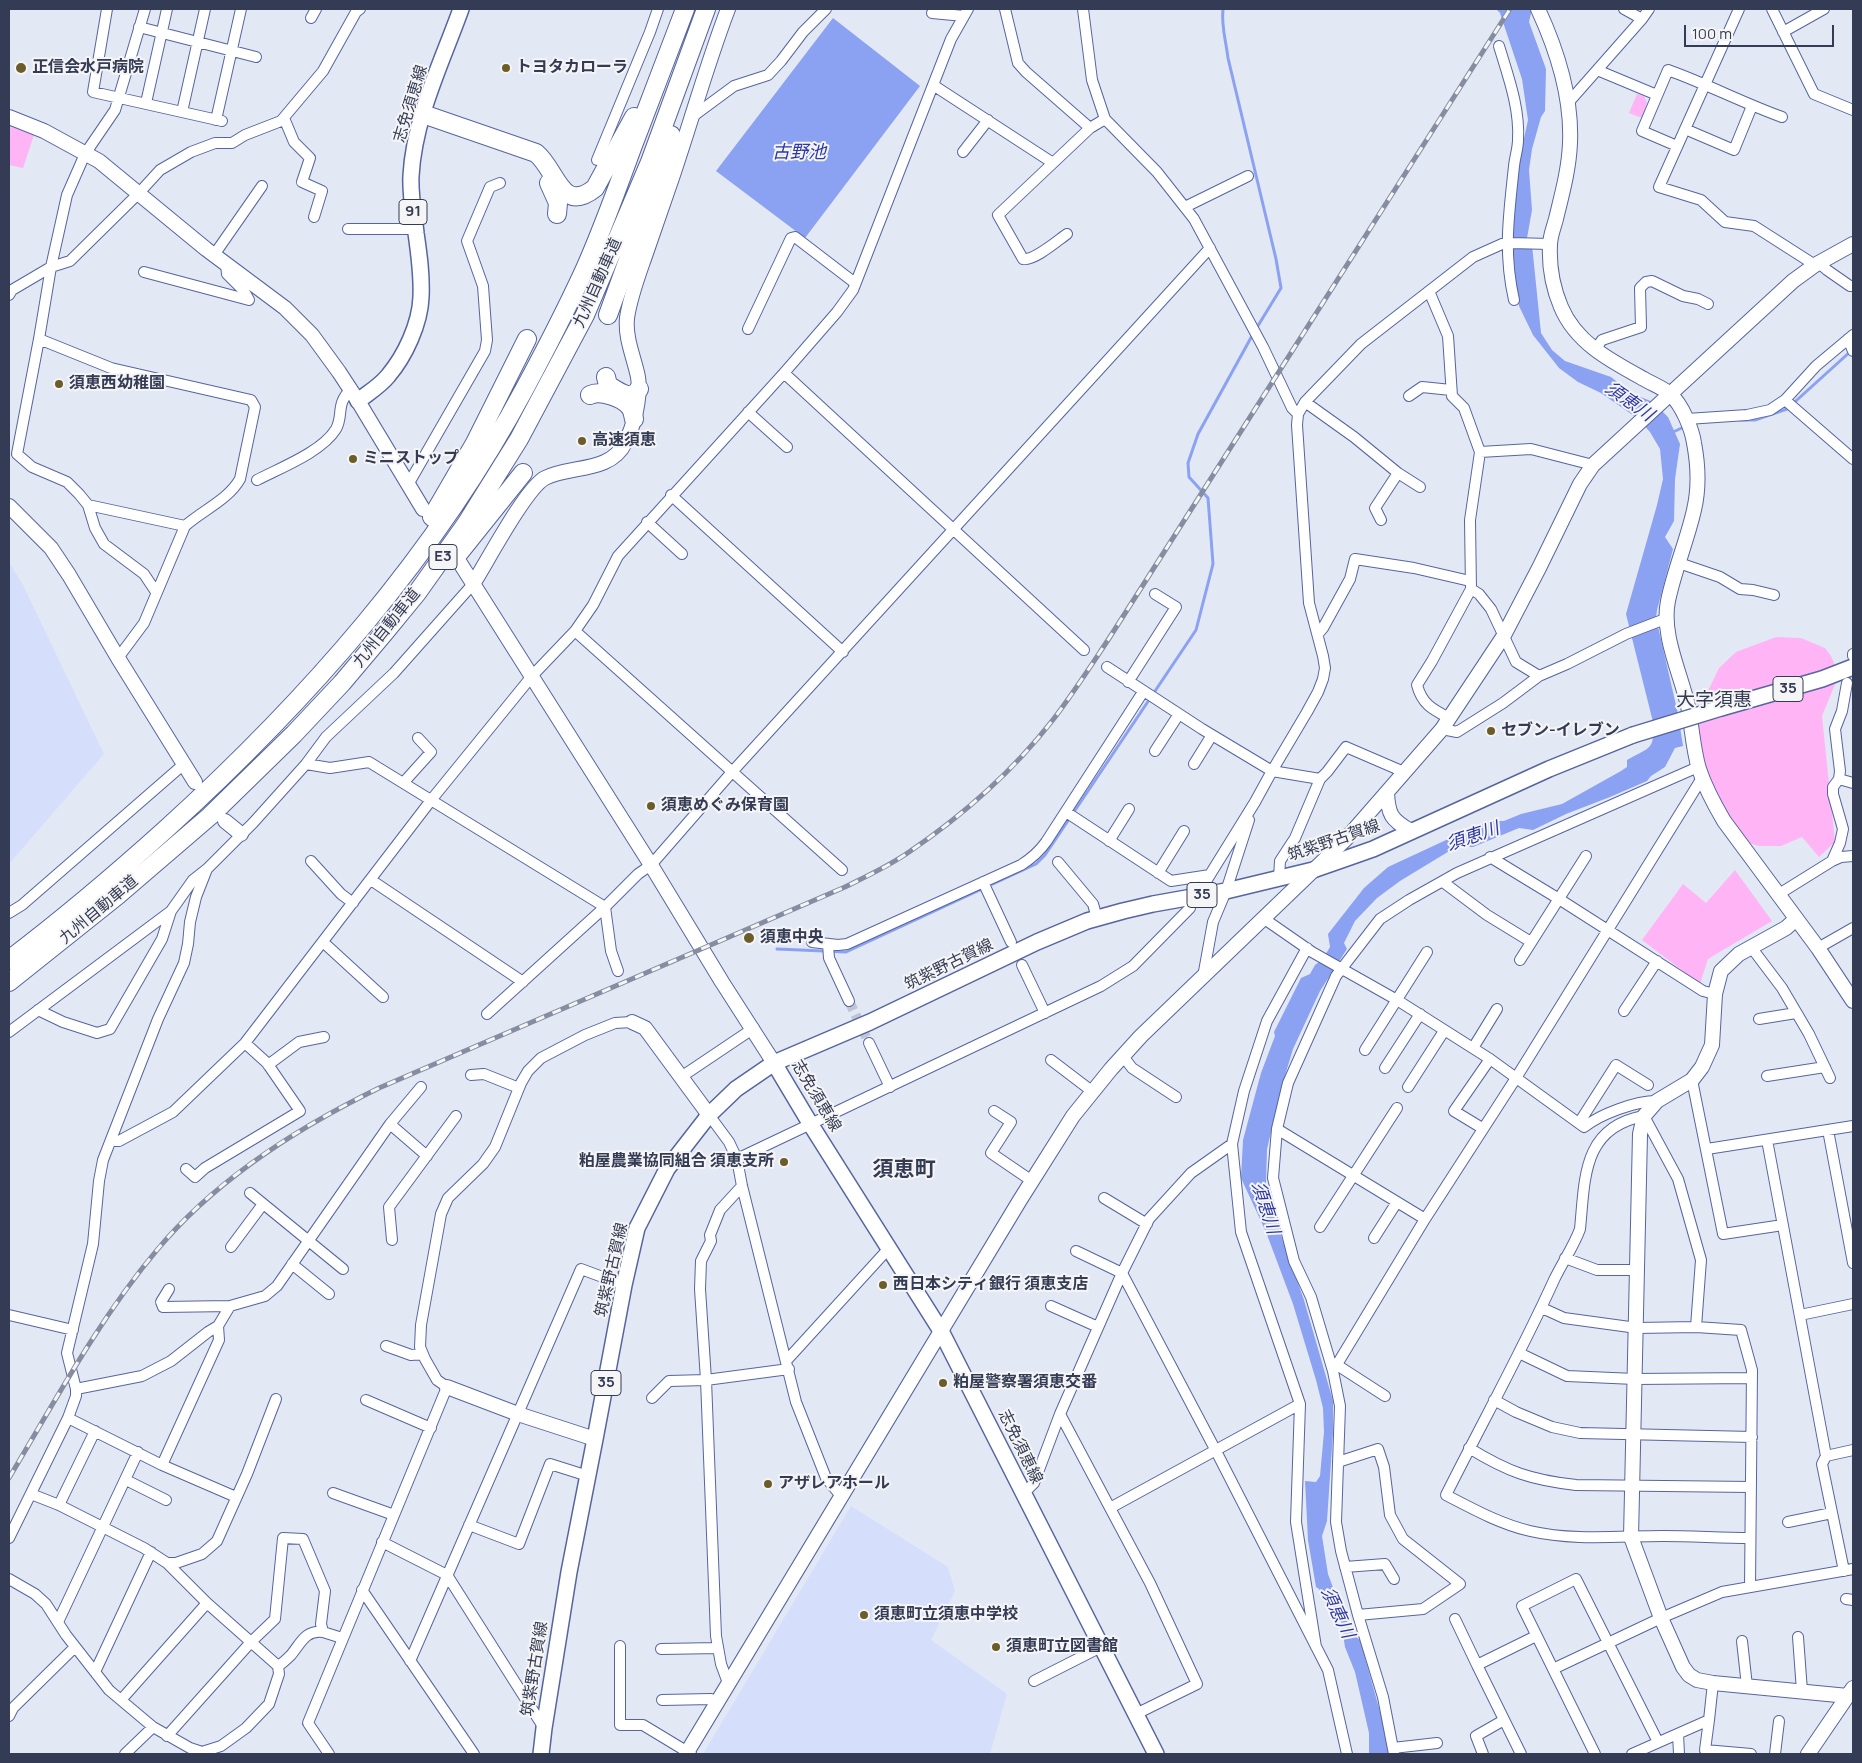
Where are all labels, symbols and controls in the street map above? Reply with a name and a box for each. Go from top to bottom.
scale bar [1687,15,1837,47]
text: 100 m [1692,23,1732,44]
place label: 正信会水戸病院 [32,58,144,78]
place label: トヨタカローラ [516,58,628,78]
marker: 正信会水戸病院 [14,61,28,75]
marker: トヨタカローラ [500,62,512,74]
street label: 志免須恵線 [390,63,432,145]
water label: 古野池 [772,142,826,164]
road number: 91 [399,200,427,224]
street label: 九州自動車道 [570,235,626,331]
place label: 須恵西幼稚園 [69,374,165,394]
marker: 須恵西幼稚園 [53,378,65,390]
water label: 須恵川 [1601,378,1657,426]
place label: 高速須恵 [592,431,656,451]
marker: 高速須恵 [576,435,588,447]
place label: ミニストップ [363,449,459,469]
marker: ミニストップ [347,453,359,465]
road number: E3 [429,544,457,570]
street label: 九州自動車道 [349,585,425,671]
road number: 35 [1773,676,1803,702]
district label: 大字須惠 [1676,690,1752,712]
place label: セブン-イレブン [1501,721,1620,741]
marker: セブン-イレブン [1485,725,1497,737]
place label: 須恵めぐみ保育園 [661,796,789,816]
marker: 須恵めぐみ保育園 [645,800,657,812]
street label: 筑紫野古賀線 [1285,816,1383,866]
water label: 須恵川 [1444,818,1502,856]
street label: 九州自動車道 [56,872,142,948]
road number: 35 [1187,882,1217,908]
place label: 須恵中央 [760,928,824,948]
marker: 須恵中央 [742,931,756,945]
street label: 筑紫野古賀線 [902,935,996,995]
street label: 志免須恵線 [787,1057,845,1135]
place label: 粕屋農業協同組合 須恵支所 [579,1152,774,1172]
marker: 粕屋農業協同組合 須恵支所 [778,1156,790,1168]
district label: 須恵町 [873,1157,935,1183]
water label: 須恵川 [1246,1179,1284,1237]
street label: 筑紫野古賀線 [592,1221,632,1319]
place label: 西日本シティ銀行 須恵支店 [893,1275,1088,1295]
marker: 西日本シティ銀行 須恵支店 [877,1279,889,1291]
road number: 35 [591,1370,621,1396]
place label: 粕屋警察署須恵交番 [953,1373,1097,1393]
marker: 粕屋警察署須恵交番 [937,1377,949,1389]
street label: 志免須恵線 [994,1407,1046,1487]
place label: アザレアホール [778,1474,890,1494]
marker: アザレアホール [762,1478,774,1490]
water label: 須恵川 [1316,1584,1358,1642]
place label: 須恵町立須恵中学校 [874,1605,1018,1625]
marker: 須恵町立須恵中学校 [858,1609,870,1621]
street label: 筑紫野古賀線 [518,1620,552,1718]
place label: 須恵町立図書館 [1006,1637,1118,1657]
marker: 須恵町立図書館 [990,1641,1002,1653]

